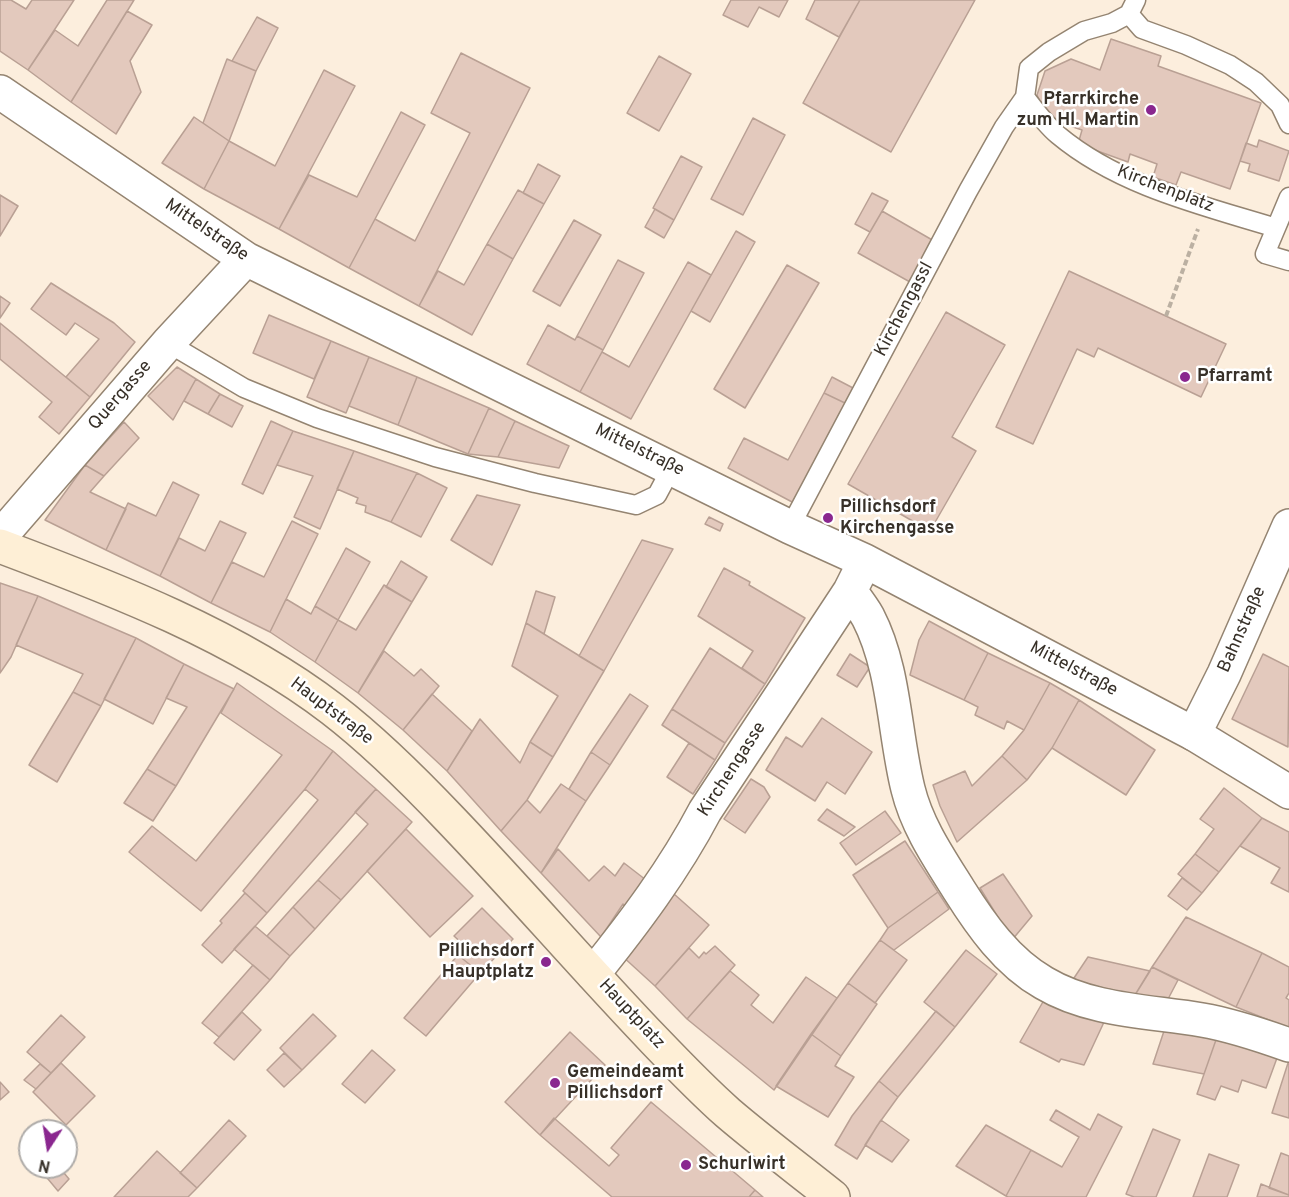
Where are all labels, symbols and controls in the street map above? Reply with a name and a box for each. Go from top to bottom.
place label: Pfarrkirche zum Hl. Martin [1016,89,1139,132]
marker: Pfarrkirche zum Hl. Martin [1144,103,1158,117]
street label: Kirchenplatz [1113,162,1217,218]
street label: Mittelstraße [160,195,252,267]
street label: Kirchengassl [871,259,939,361]
street label: Quergasse [85,357,157,435]
place label: Pfarramt [1197,366,1273,388]
marker: Pfarramt [1178,370,1192,384]
street label: Mittelstraße [591,420,687,482]
place label: Pillichsdorf Kirchengasse [840,497,954,540]
marker: Pillichsdorf Kirchengasse [821,511,835,525]
street label: Bahnstraße [1214,584,1272,676]
street label: Mittelstraße [1025,638,1121,702]
street label: Hauptstraße [285,674,377,750]
street label: Kirchengasse [694,718,772,822]
place label: Pillichsdorf Hauptplatz [438,941,534,984]
marker: Pillichsdorf Hauptplatz [539,955,553,969]
street label: Hauptplatz [593,976,669,1054]
place label: Gemeindeamt Pillichsdorf [567,1062,684,1104]
marker: Gemeindeamt Pillichsdorf [548,1076,562,1090]
north arrow [18,1119,78,1179]
text: N [37,1154,52,1176]
place label: Schurlwirt [698,1154,786,1176]
marker: Schurlwirt [679,1158,693,1172]

